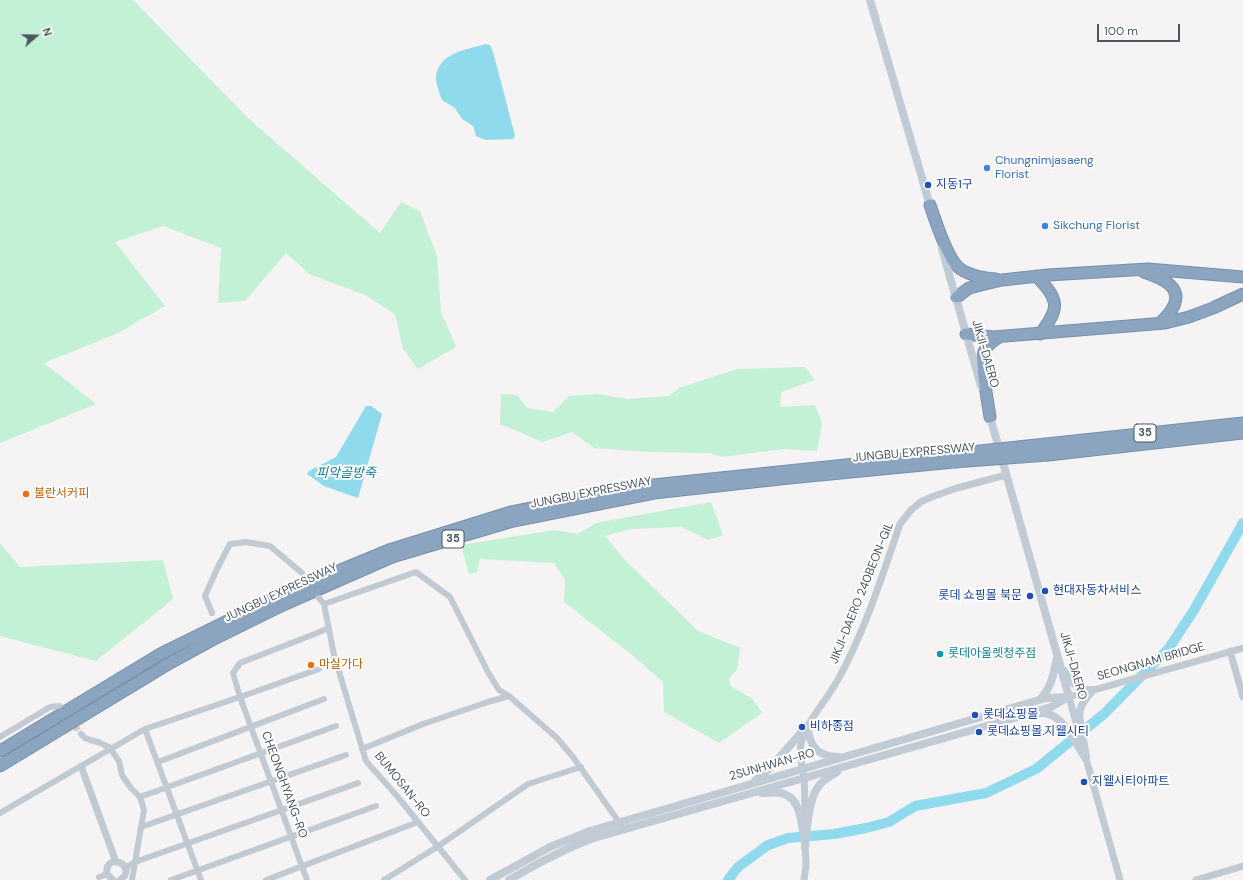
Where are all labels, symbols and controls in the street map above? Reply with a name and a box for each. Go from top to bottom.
north arrow [16,16,56,56]
scale bar [1099,16,1182,42]
text: 100 m [1104,23,1138,39]
text: N [39,26,55,38]
place label: Chungnimjasaeng Florist [995,154,1094,182]
marker: Chungnimjasaeng Florist [982,163,992,173]
place label: 지동1구 [936,178,973,192]
marker: 지동1구 [923,180,933,190]
place label: Sikchung Florist [1053,219,1140,233]
marker: Sikchung Florist [1040,221,1050,231]
street label: JIKJI-DAERO [968,318,1002,390]
road number: 35 [1134,424,1156,442]
street label: JUNGBU EXPRESSWAY [852,440,976,466]
water label: 피악골방죽 [316,466,376,482]
street label: JUNGBU EXPRESSWAY [529,474,653,512]
place label: 불란서커피 [34,487,89,501]
marker: 불란서커피 [21,489,31,499]
street label: JIKJI-DAERO 240BEON-GIL [827,520,897,666]
road number: 35 [442,530,464,548]
street label: JUNGBU EXPRESSWAY [222,560,340,626]
place label: 현대자동차서비스 [1053,584,1141,598]
marker: 현대자동차서비스 [1040,586,1050,596]
place label: 롯데 쇼핑몰 북문 [938,589,1022,603]
marker: 롯데 쇼핑몰 북문 [1025,591,1035,601]
street label: JIKJI-DAERO [1056,630,1090,702]
street label: SEONGNAM BRIDGE [1096,640,1206,684]
place label: 롯데아울렛청주점 [948,647,1036,661]
marker: 롯데아울렛청주점 [935,649,945,659]
place label: 마실가다 [319,658,363,672]
marker: 마실가다 [306,660,316,670]
place label: 롯데쇼핑몰 [983,708,1038,722]
marker: 롯데쇼핑몰 [970,710,980,720]
place label: 비하종점 [810,720,854,734]
marker: 비하종점 [797,722,807,732]
place label: 롯데쇼핑몰.지웰시티 [987,725,1089,739]
marker: 롯데쇼핑몰.지웰시티 [974,727,984,737]
street label: CHEONGHYANG-RO [258,730,310,840]
street label: 2SUNHWAN-RO [728,746,816,784]
street label: BUMOSAN-RO [371,749,433,821]
place label: 지웰시티아파트 [1092,775,1169,789]
marker: 지웰시티아파트 [1079,777,1089,787]

